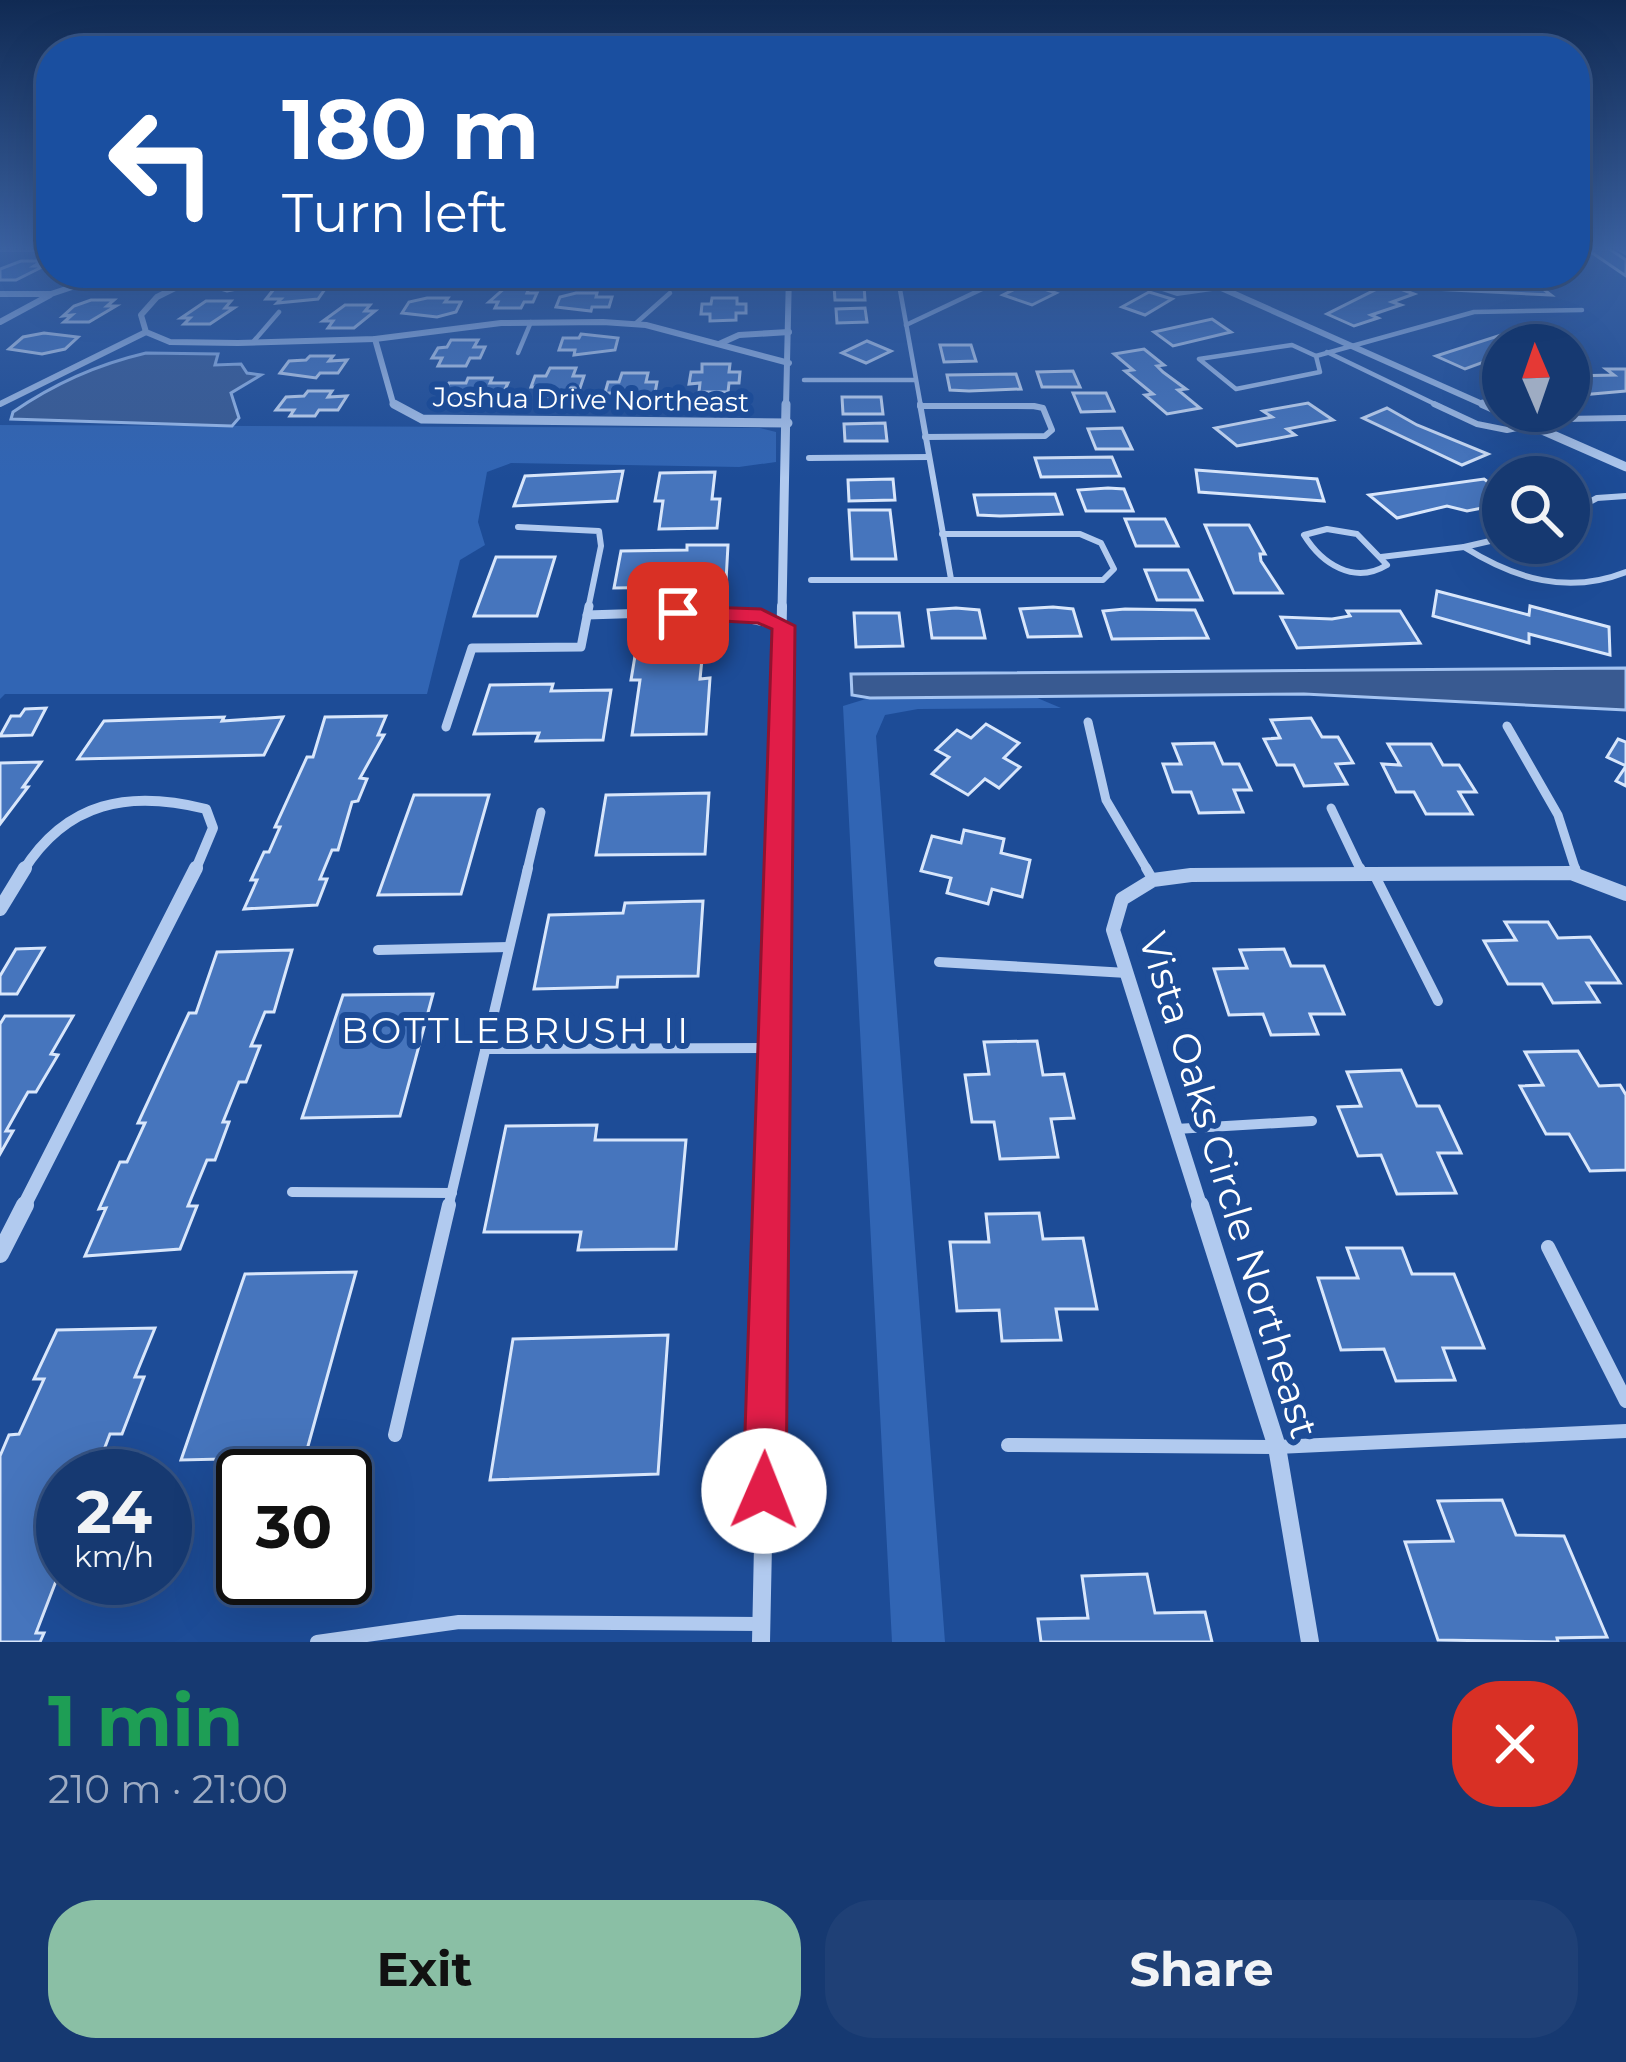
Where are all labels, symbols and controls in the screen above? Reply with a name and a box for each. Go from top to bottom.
text: 180 m [282,78,539,180]
icon: left [84,84,240,240]
text: Turn left [282,180,508,246]
north arrow [1482,324,1590,432]
map controls [1482,324,1590,564]
street label: Joshua Drive Northeast [432,380,749,419]
button: search [1482,456,1590,564]
pin [627,562,729,664]
icon: arrive [645,580,711,646]
street label: Vista Oaks Circle Northeast [1129,926,1329,1444]
district label: BOTTLEBRUSH II [341,1008,691,1052]
position arrow [701,1428,827,1554]
speed limit sign: 30 [216,1449,372,1605]
text: 24 [76,1475,152,1548]
text: km/h [74,1538,154,1575]
text: 1 min [48,1676,244,1764]
button: close [1452,1681,1578,1807]
text: 210 m · 21:00 [48,1765,288,1813]
button: Exit [48,1900,801,2038]
button: Share [825,1900,1578,2038]

